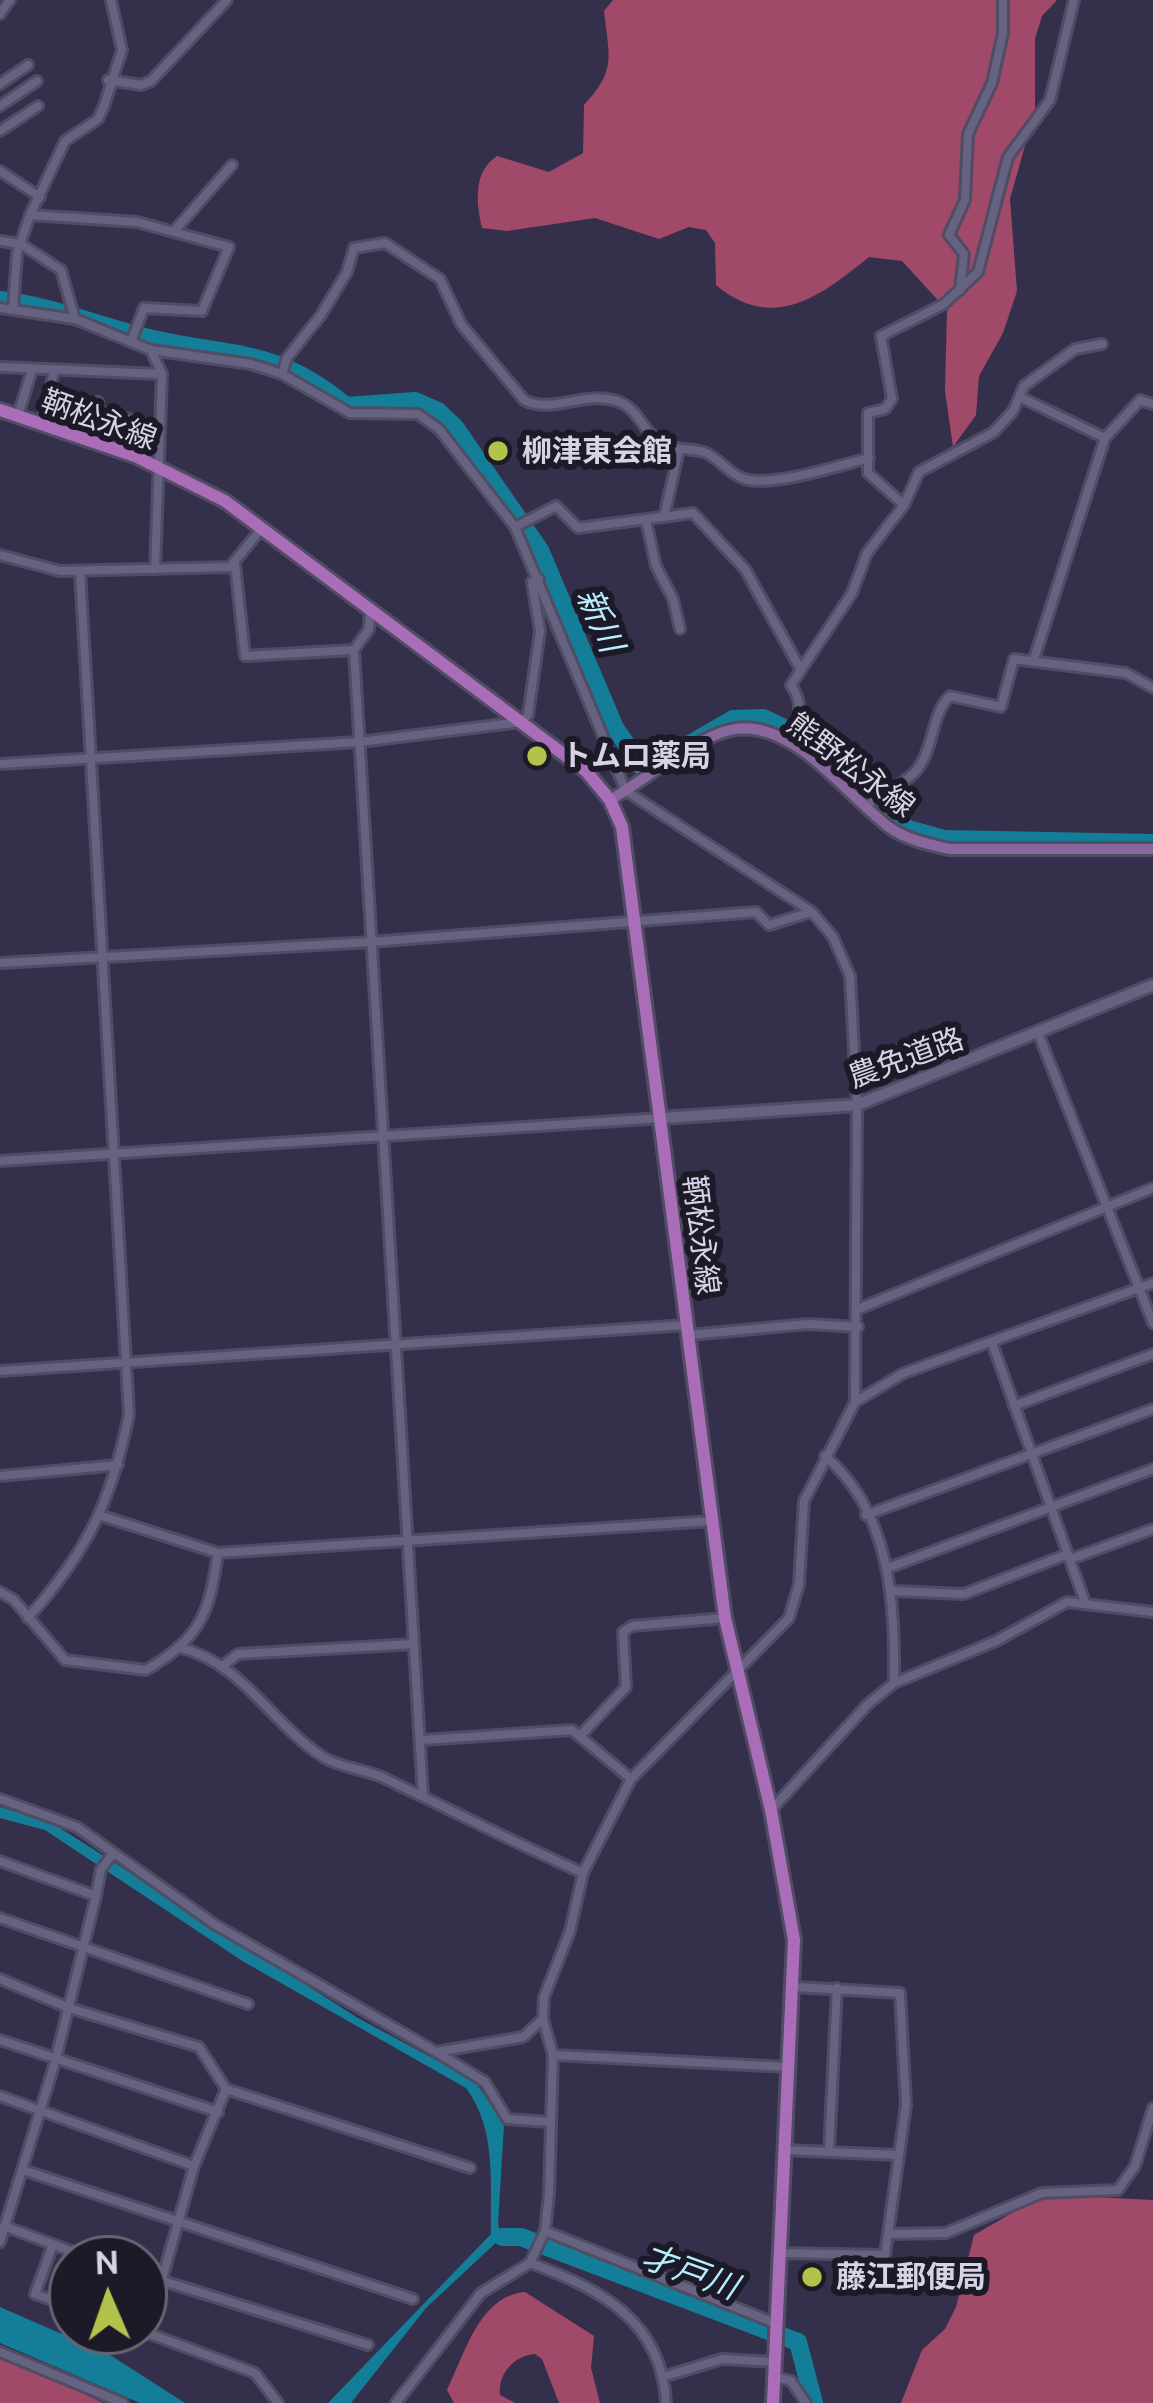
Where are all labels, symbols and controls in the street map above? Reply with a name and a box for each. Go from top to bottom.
street label: 鞆松永線 [36,383,162,457]
place label: 柳津東会館 [522,433,672,469]
marker: 柳津東会館 [485,438,511,464]
water label: 新川 [568,582,632,658]
street label: 熊野松永線 [780,705,922,825]
place label: トムロ薬局 [561,738,711,774]
marker: トムロ薬局 [524,743,550,769]
street label: 農免道路 [843,1021,969,1095]
street label: 鞆松永線 [676,1173,726,1297]
north arrow [48,2235,168,2355]
water label: 才戸川 [637,2236,743,2308]
text: N [94,2243,120,2280]
place label: 藤江郵便局 [836,2259,986,2295]
marker: 藤江郵便局 [799,2264,825,2290]

